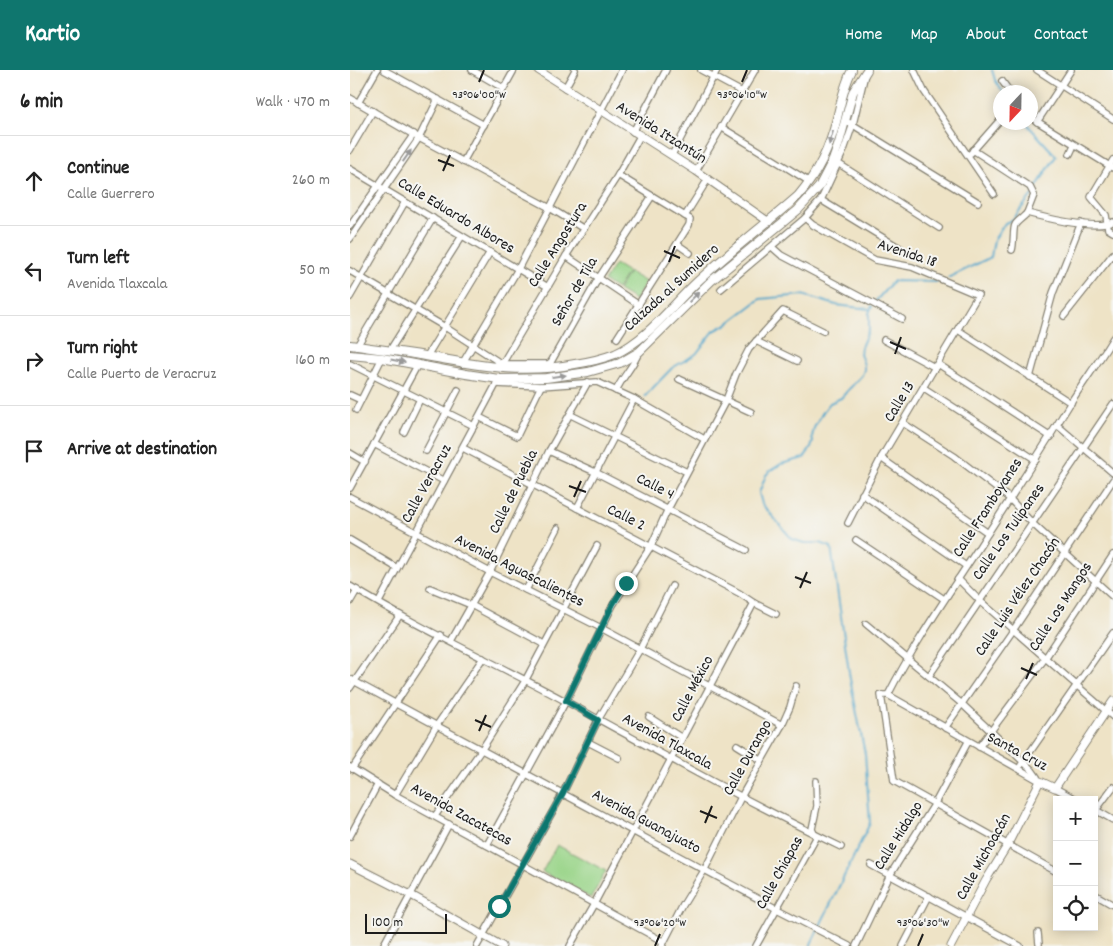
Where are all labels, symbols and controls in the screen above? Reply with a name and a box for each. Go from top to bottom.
text: Kartio [25,18,80,52]
text: Home [845,23,882,48]
text: Map [910,23,938,48]
text: About [966,23,1006,48]
text: Contact [1034,23,1088,48]
north arrow [993,85,1038,130]
text: 93°06'00"W [452,87,506,104]
text: 93°06'10"W [717,87,767,104]
text: 6 min [20,88,63,118]
text: Walk · 470 m [256,91,330,114]
street label: Avenida Itzantún [611,96,711,170]
one-way arrow [827,130,835,145]
one-way arrow [402,149,412,162]
text: Continue [67,156,129,183]
icon: ahead [20,167,48,195]
text: 260 m [292,169,330,192]
street label: Calle Eduardo Albores [393,172,519,260]
text: Calle Guerrero [67,183,155,206]
street label: Calle Angostura [523,197,594,292]
street label: Avenida 18 [874,234,940,274]
street label: Calzada al Sumidero [619,239,725,337]
text: Turn left [67,246,130,273]
street label: Señor de Tila [546,252,604,331]
icon: left [20,257,48,285]
text: 50 m [299,259,330,282]
text: Avenida Tlaxcala [67,273,167,296]
one-way arrow [688,291,700,303]
text: Turn right [67,336,138,363]
icon: right [20,347,48,375]
text: 160 m [295,349,330,372]
one-way arrow [391,357,407,365]
text: Calle Puerto de Veracruz [67,363,216,386]
one-way arrow [551,372,567,380]
street label: Calle 13 [879,377,921,427]
icon: arrive [20,437,48,465]
text: Arrive at destination [67,437,217,464]
street label: Calle Veracruz [396,440,458,528]
street label: Calle de Puebla [484,445,545,538]
street label: Calle Framboyanes [947,454,1029,562]
street label: Calle 4 [632,468,678,506]
street label: Calle Los Tulipanes [967,479,1051,585]
street label: Calle 2 [603,499,649,537]
street label: Avenida Aguascalientes [450,528,588,614]
street label: Calle Luis Vélez Chacón [969,533,1067,661]
street label: Calle Los Mangos [1023,557,1099,656]
route end [615,572,638,595]
street label: Calle México [666,652,720,726]
street label: Avenida Tlaxcala [618,708,717,777]
street label: Calle Durango [718,716,778,800]
street label: Santa Cruz [983,726,1051,778]
street label: Avenida Zacatecas [406,777,516,853]
street label: Avenida Guanajuato [587,784,705,860]
map controls [1053,796,1098,931]
button: + [1053,796,1098,841]
street label: Calle Hidalgo [869,797,929,875]
street label: Calle Michoacán [951,809,1017,905]
street label: Calle Chiapas [750,832,810,914]
button: − [1053,841,1098,886]
button: locate [1053,886,1098,931]
route start [488,895,511,918]
scale bar [365,911,448,934]
text: 100 m [372,913,403,933]
text: 93°06'20"W [634,915,686,932]
text: 93°06'30"W [897,915,949,932]

